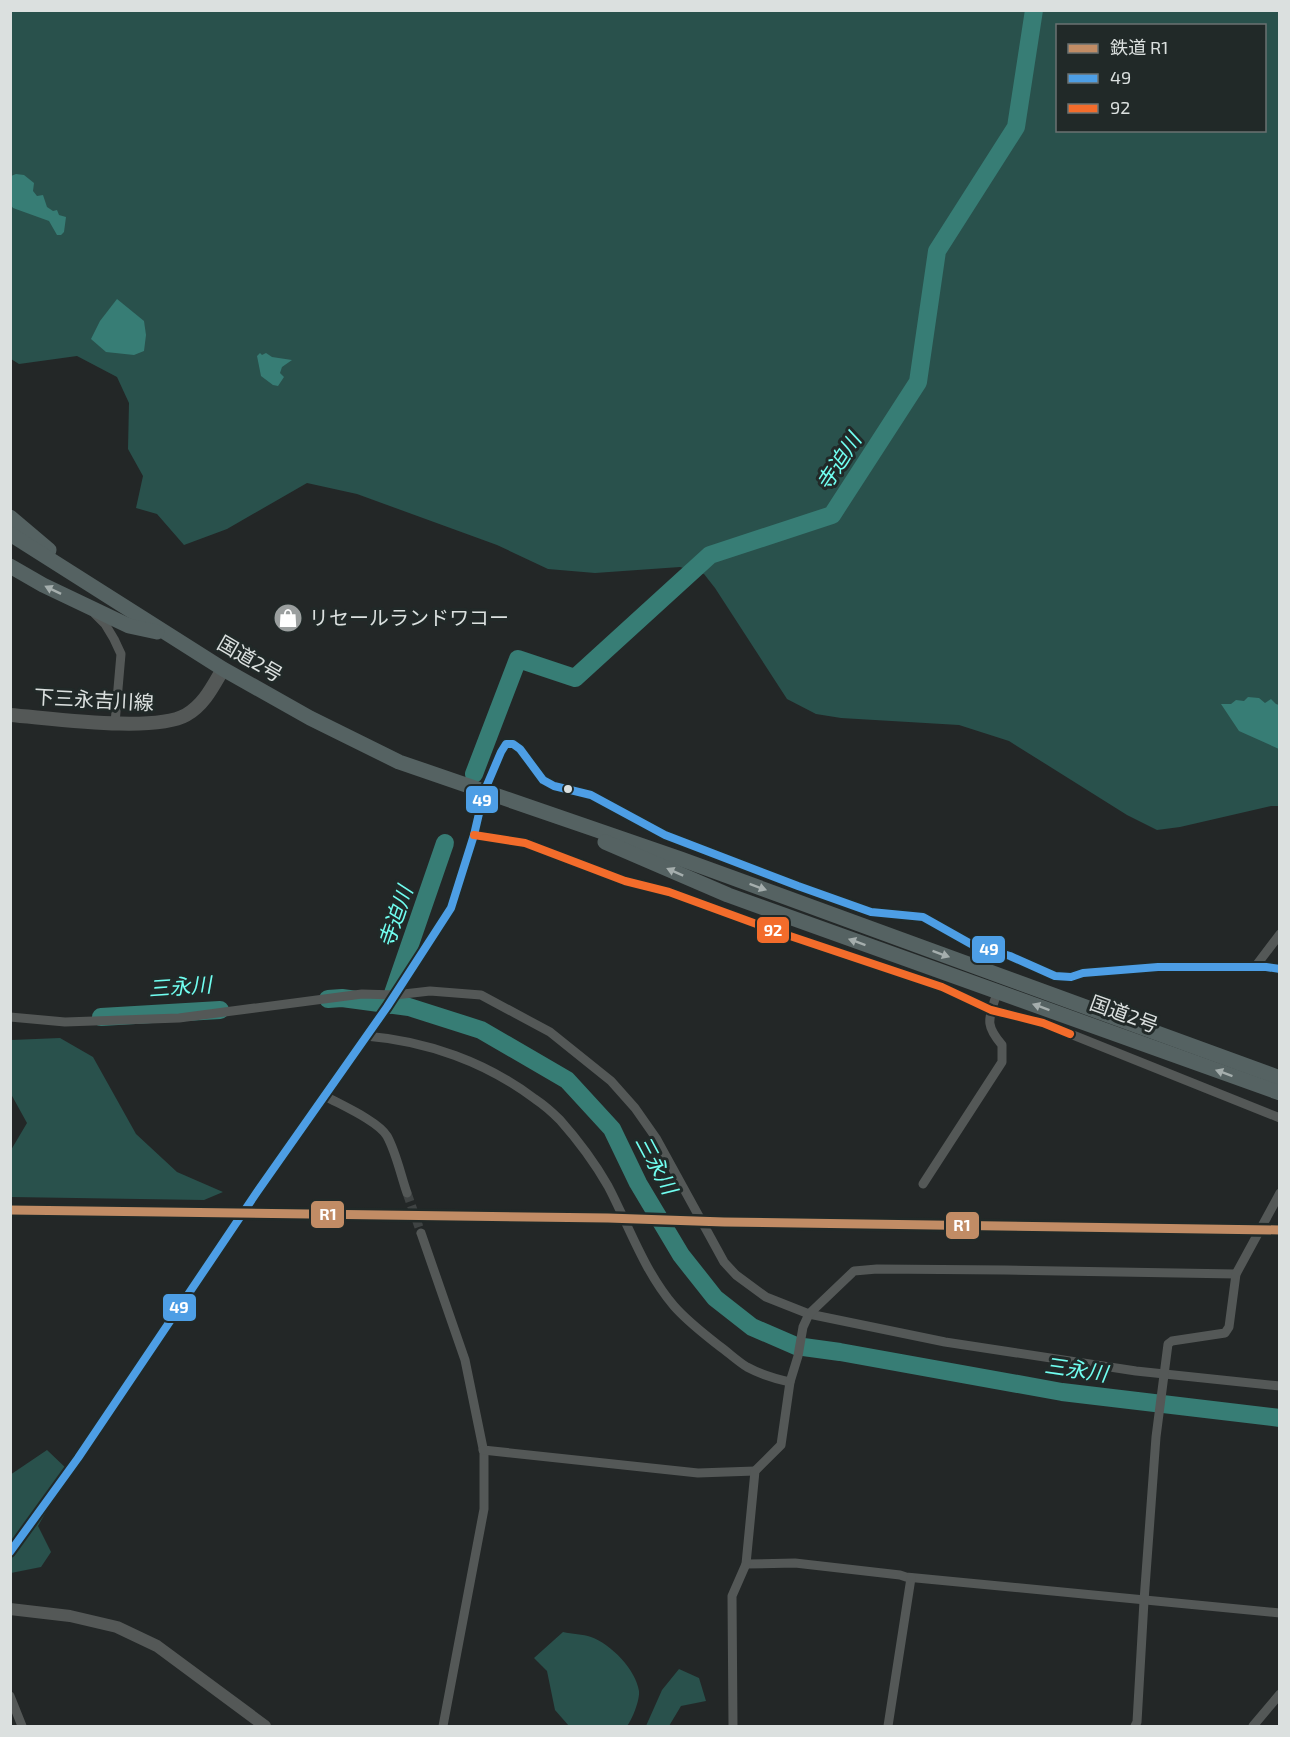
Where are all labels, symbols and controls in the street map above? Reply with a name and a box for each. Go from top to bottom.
legend [1056,24,1266,132]
text: 鉄道 R1 [1110,36,1168,58]
text: 49 [1110,66,1131,88]
text: 92 [1110,96,1130,118]
water label: 寺迫川 [810,426,866,494]
one-way arrow [45,585,62,594]
shop icon: リセールランドワコー [272,602,304,634]
place label: リセールランドワコー [309,605,509,629]
street label: 国道2号 [214,630,287,686]
street label: 下三永吉川線 [34,684,155,714]
unlabelled marker [562,783,574,795]
line badge: 49 [465,785,499,814]
text: 49 [472,790,492,809]
one-way arrow [666,867,684,877]
water label: 寺迫川 [373,881,417,950]
one-way arrow [749,882,767,892]
line badge: 92 [756,916,790,944]
text: 92 [764,920,782,939]
line badge: 49 [971,935,1006,964]
one-way arrow [848,936,866,946]
text: 49 [979,939,999,958]
one-way arrow [932,949,950,959]
water label: 三永川 [148,971,214,1000]
street label: 国道2号 [1087,990,1162,1037]
one-way arrow [1032,1001,1050,1011]
one-way arrow [1215,1067,1233,1077]
water label: 三永川 [631,1131,684,1200]
line badge: R1 [310,1200,345,1229]
text: R1 [319,1204,337,1223]
line badge: R1 [945,1211,980,1240]
text: R1 [953,1215,971,1234]
line badge: 49 [162,1293,197,1322]
text: 49 [169,1297,189,1316]
water label: 三永川 [1043,1352,1111,1386]

